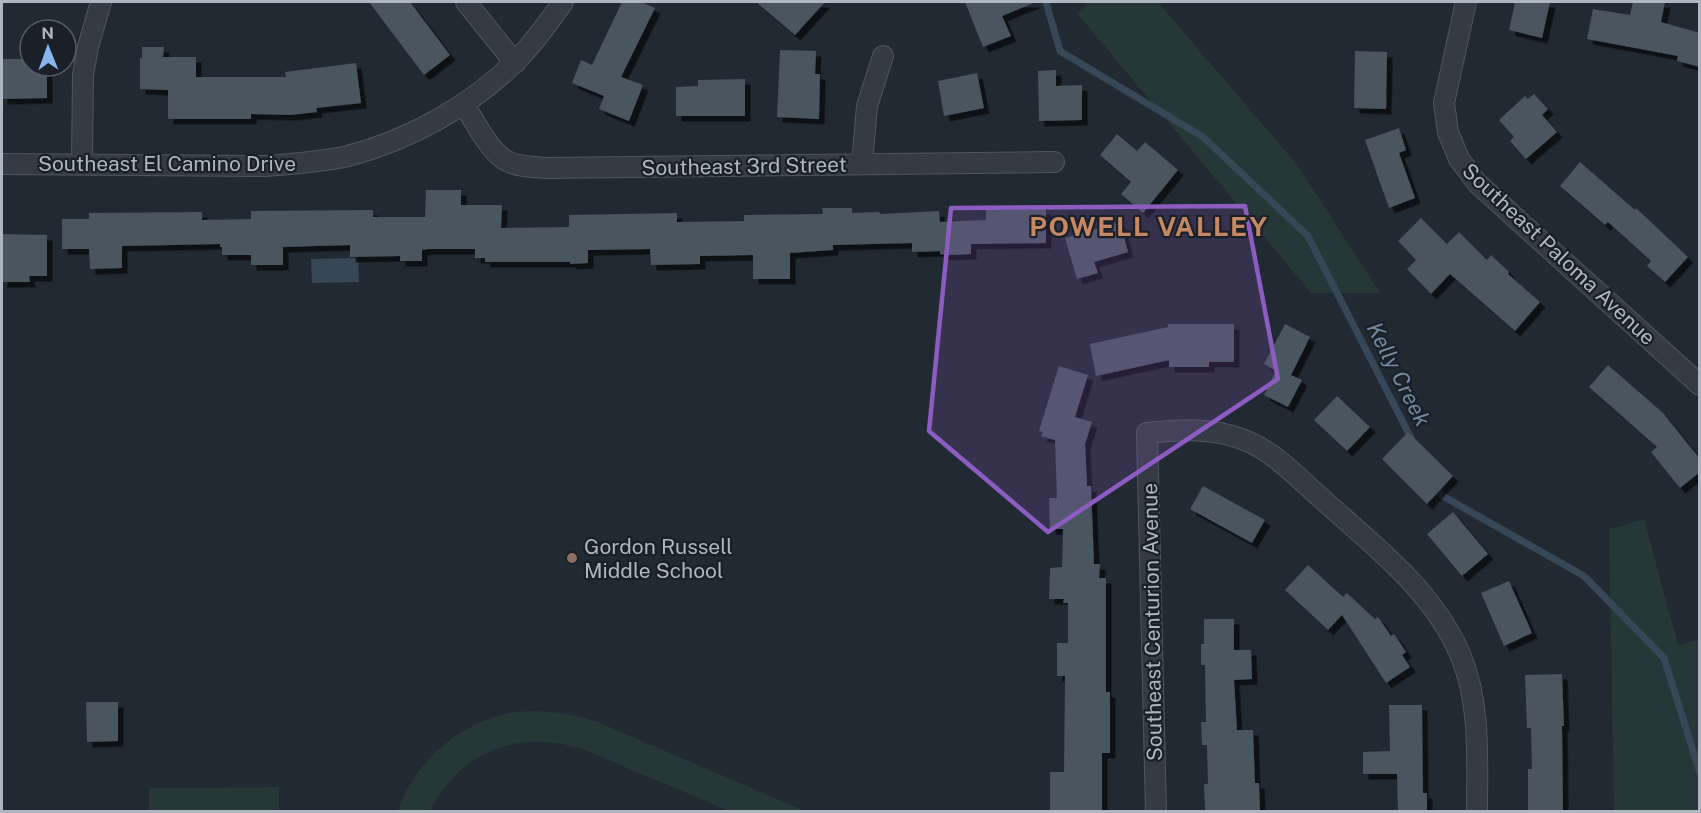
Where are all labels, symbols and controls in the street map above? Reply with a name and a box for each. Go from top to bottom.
north arrow [18,18,78,78]
text: N [41,24,54,43]
street label: Southeast El Camino Drive [38,151,296,176]
street label: Southeast 3rd Street [641,152,847,180]
street label: Southeast Paloma Avenue [1457,158,1661,350]
district label: POWELL VALLEY [1029,210,1269,242]
water label: Kelly Creek [1362,318,1436,430]
street label: Southeast Centurion Avenue [1137,483,1167,761]
place label: Gordon Russell Middle School [584,534,733,583]
marker: Gordon Russell Middle School [565,551,579,565]

